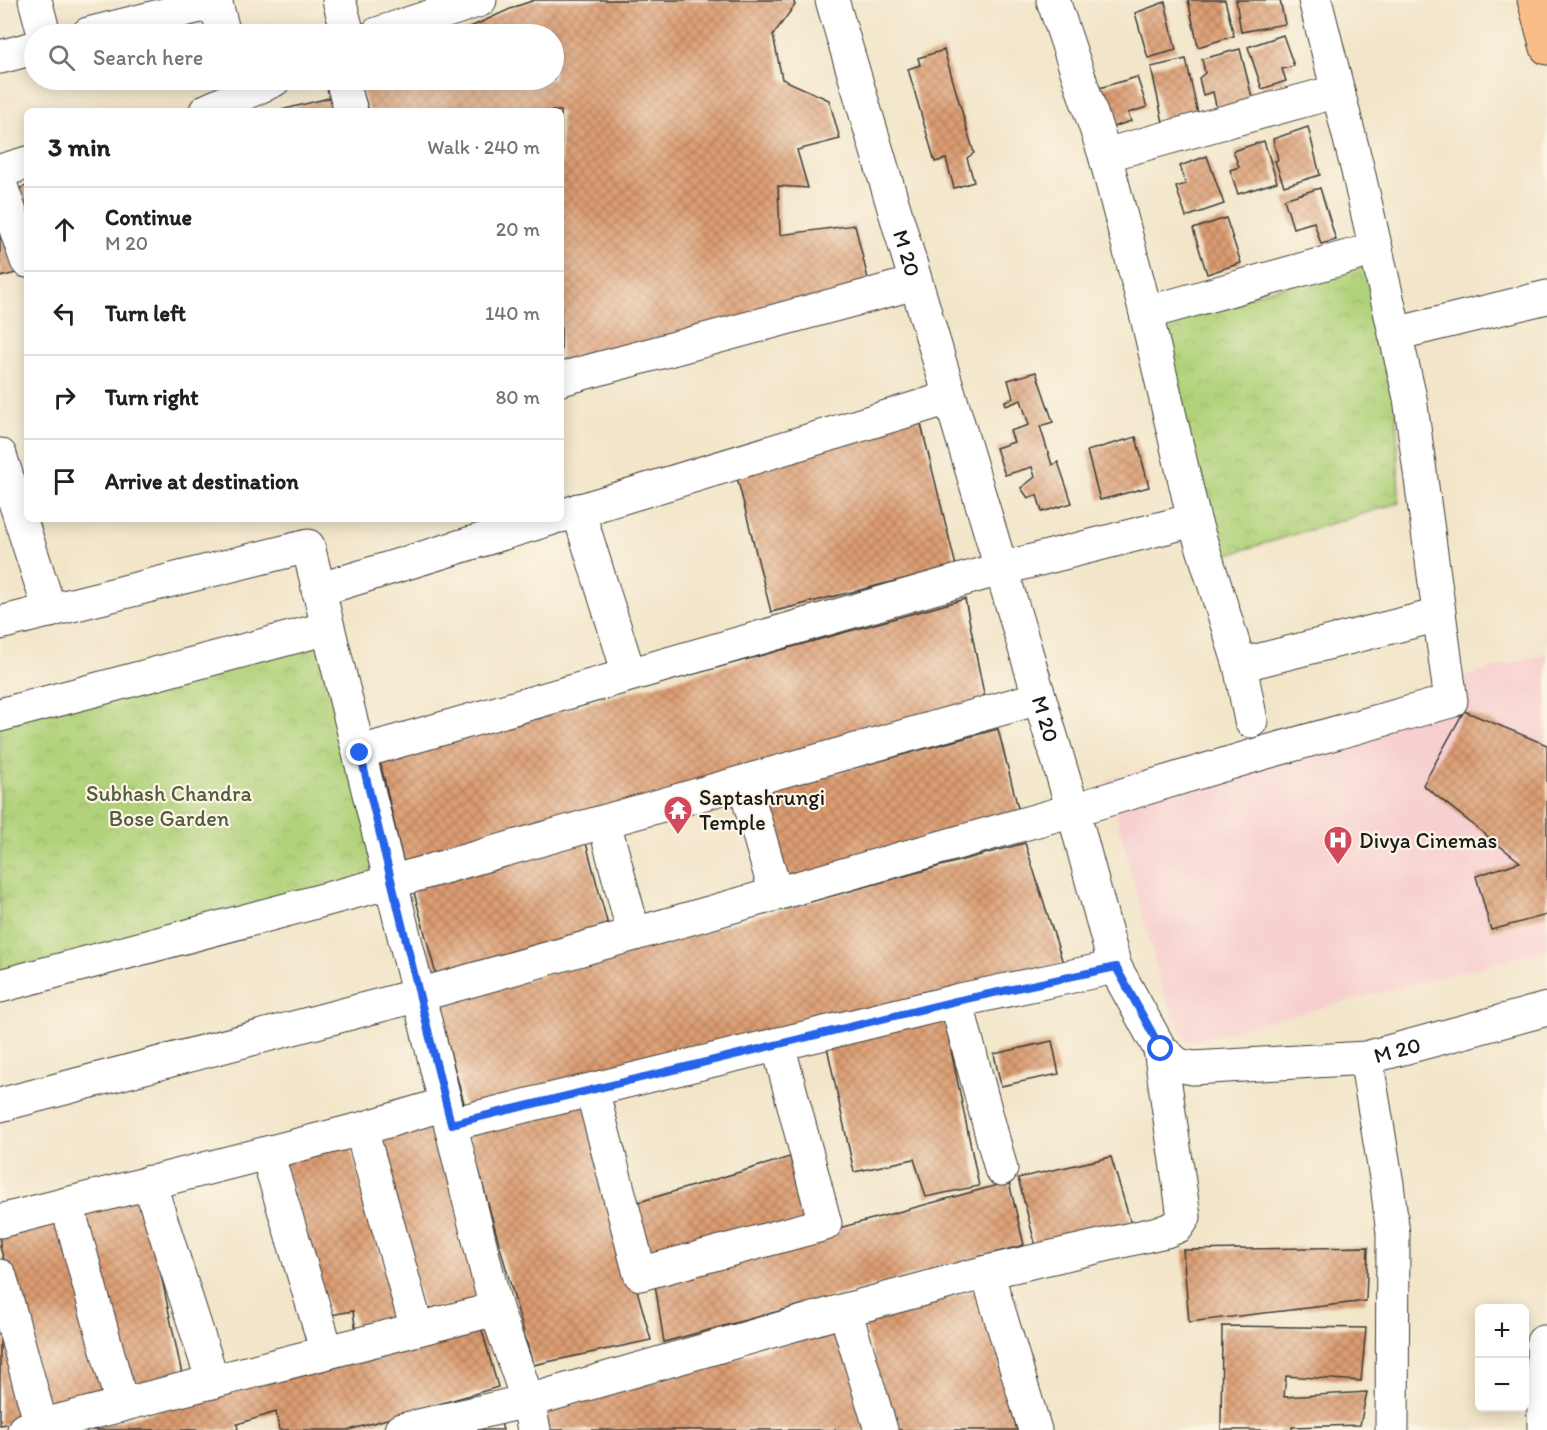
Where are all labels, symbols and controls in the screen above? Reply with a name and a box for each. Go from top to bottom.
search box [24,24,564,90]
icon: search [45,41,78,74]
text: Search here [93,44,203,71]
text: 3 min [48,131,110,163]
text: Walk · 240 m [427,135,540,159]
text: Continue [105,204,192,231]
icon: ahead [48,213,81,246]
text: 20 m [496,217,540,241]
street label: M 20 [887,227,927,280]
text: M 20 [105,231,148,255]
icon: left [48,297,81,330]
text: Turn left [105,300,186,327]
text: 140 m [485,301,540,325]
icon: right [48,381,81,414]
text: Turn right [105,384,199,411]
text: 80 m [495,385,540,409]
icon: arrive [48,465,81,498]
text: Arrive at destination [105,468,299,495]
street label: M 20 [1026,692,1065,746]
route end [346,739,372,765]
park label: Subhash Chandra Bose Garden [86,780,252,832]
place label: Saptashrungi Temple [699,784,825,836]
temple icon: Saptashrungi Temple [662,794,694,836]
hospital icon: Divya Cinemas [1322,824,1354,866]
place label: Divya Cinemas [1359,827,1497,854]
street label: M 20 [1371,1031,1424,1069]
route start [1147,1035,1173,1061]
map controls [1475,1304,1529,1412]
button: + [1475,1304,1529,1358]
button: − [1475,1358,1529,1412]

